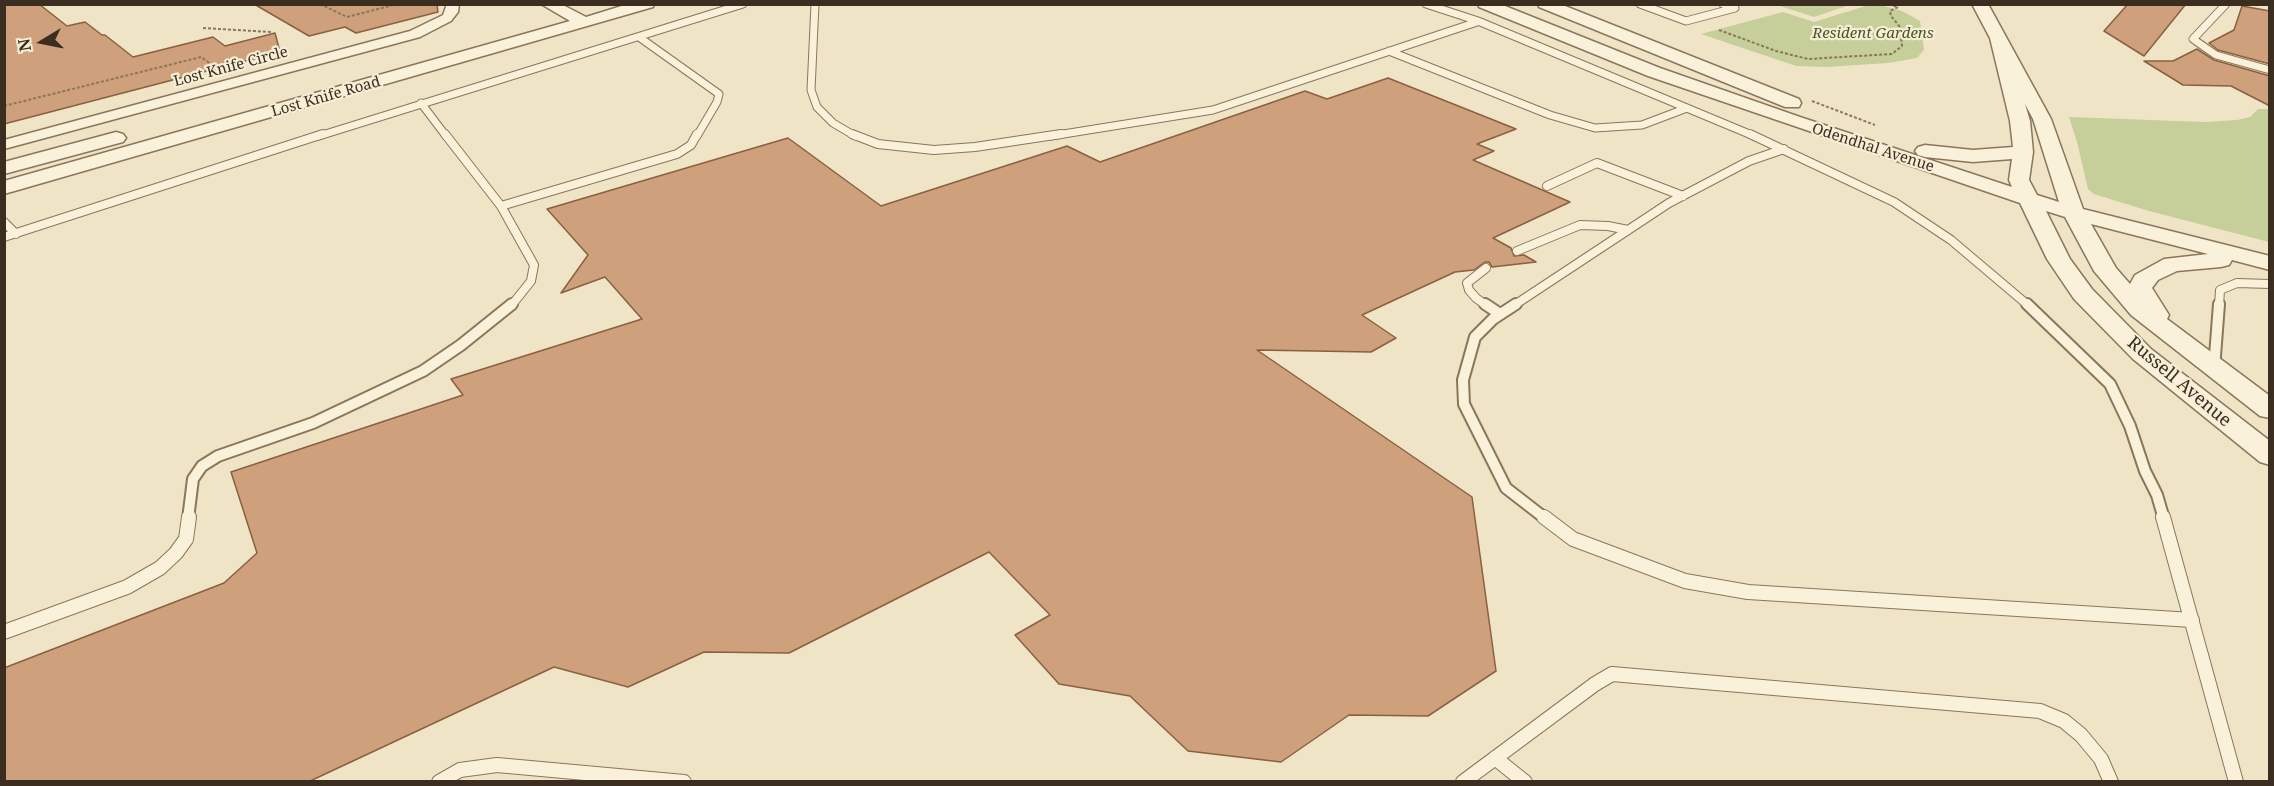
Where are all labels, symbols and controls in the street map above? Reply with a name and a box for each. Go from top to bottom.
north arrow [12,12,72,72]
park label: Resident Gardens [1812,25,1934,43]
text: N [12,37,36,53]
street label: Lost Knife Circle [172,43,290,91]
street label: Lost Knife Road [269,73,383,121]
street label: Odendhal Avenue [1810,120,1936,176]
street label: Russell Avenue [2123,332,2235,432]

